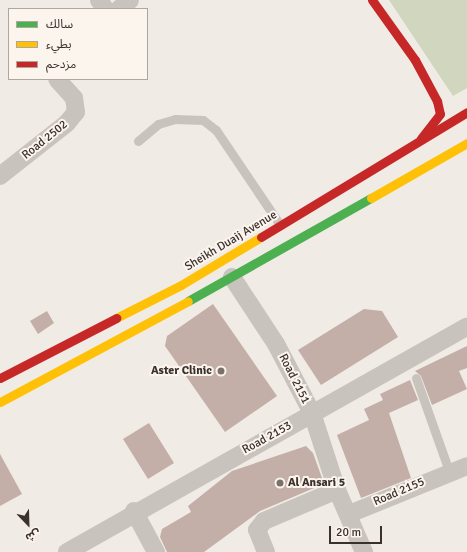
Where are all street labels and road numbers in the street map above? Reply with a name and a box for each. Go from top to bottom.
street label: Road 2502 [19,117,71,163]
street label: Sheikh Duaij Avenue [182,208,280,274]
street label: Road 2151 [275,352,313,406]
street label: Road 2153 [240,419,294,457]
street label: Road 2155 [371,475,427,509]

